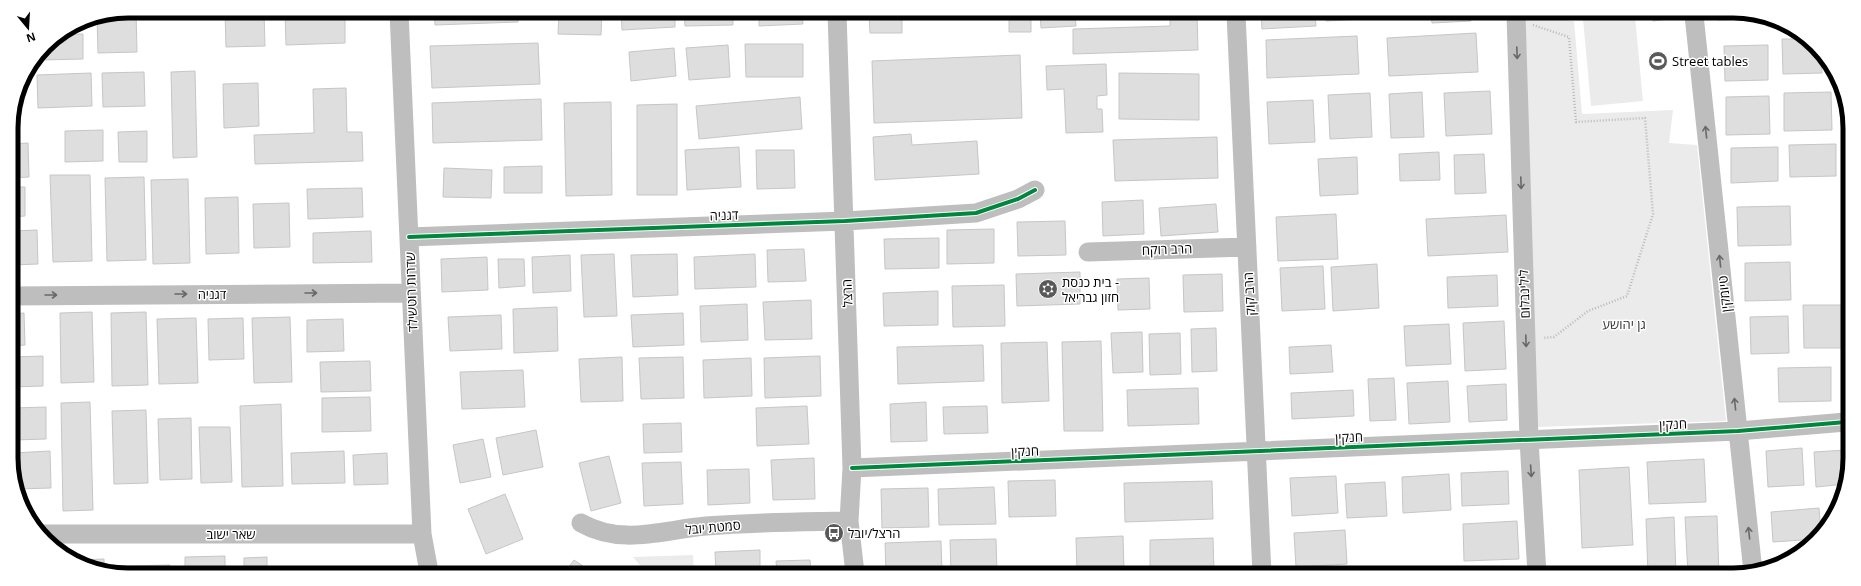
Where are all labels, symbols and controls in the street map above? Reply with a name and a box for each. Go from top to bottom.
north arrow [8,8,48,48]
text: N [25,29,38,47]
one-way arrow [1513,46,1520,59]
sports icon: Street tables [1647,50,1669,72]
place label: Street tables [1672,52,1748,70]
one-way arrow [1703,126,1710,139]
one-way arrow [1517,176,1525,189]
street label: דגניה [709,205,739,224]
street label: הרב רוקח [1141,239,1193,259]
street label: שדרות רוטשילד [401,252,421,332]
one-way arrow [1716,255,1724,268]
street label: לילינבלום [1514,269,1534,319]
street label: הרב קוק [1239,272,1259,316]
place label: בית כנסת - חזון גבריאל [1062,273,1119,306]
street label: טיומקין [1713,275,1735,313]
synagogue icon: בית כנסת - חזון גבריאל [1037,278,1059,300]
street label: הרצל [838,279,856,307]
street label: דגניה [198,285,227,303]
one-way arrow [304,289,317,297]
one-way arrow [174,290,187,298]
one-way arrow [44,291,57,299]
park label: גן יהושע [1602,315,1646,333]
one-way arrow [1522,334,1529,347]
one-way arrow [1732,398,1739,411]
street label: חנקין [1659,415,1687,433]
street label: חנקין [1335,428,1363,446]
street label: חנקין [1011,442,1039,460]
one-way arrow [1527,464,1534,477]
street label: סמטת יובל [685,516,741,538]
bus stop icon: הרצל/יובל [823,522,845,544]
place label: הרצל/יובל [848,524,900,542]
street label: שאר ישוב [206,525,256,543]
one-way arrow [1745,527,1753,540]

